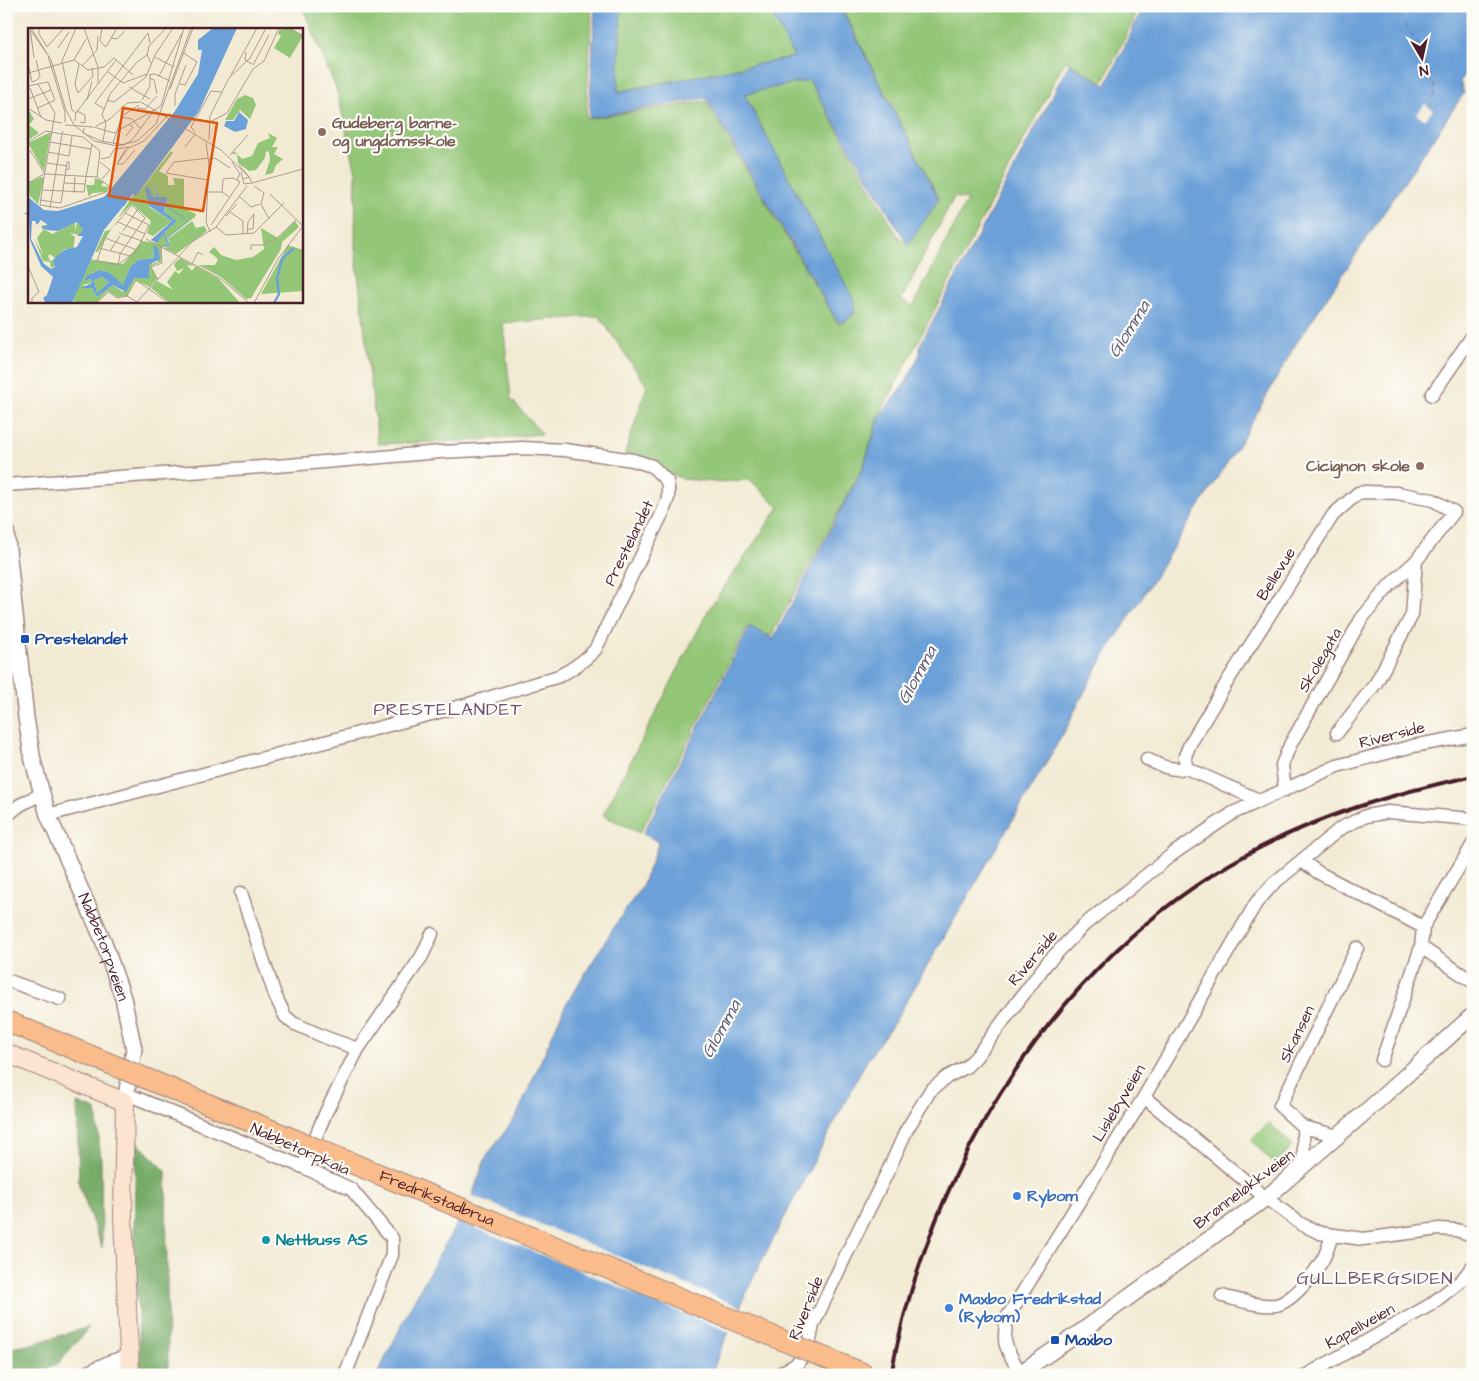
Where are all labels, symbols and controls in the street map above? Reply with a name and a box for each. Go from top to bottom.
inset map [28,28,302,302]
north arrow [1396,32,1446,82]
text: N [1418,59,1430,80]
place label: Gudeberg barne- og ungdomsskole [332,112,457,154]
marker: Gudeberg barne- og ungdomsskole [316,126,328,138]
water label: Glomma [1102,295,1157,362]
place label: Cicignon skole [1306,455,1410,479]
marker: Cicignon skole [1414,460,1426,472]
street label: Prestelandet [599,496,659,590]
street label: Bellevue [1251,543,1301,605]
street label: Skolegata [1293,624,1348,697]
place label: Prestelandet [35,628,128,650]
marker: Prestelandet [19,633,31,645]
water label: Glomma [891,641,944,708]
district label: PRESTELANDET [373,697,523,722]
street label: Riverside [1357,716,1427,754]
street label: Nabbetorpveien [73,890,134,1004]
street label: Riverside [1003,925,1063,991]
water label: Glomma [695,995,748,1062]
street label: Skansen [1274,1002,1320,1066]
street label: Lislebyveien [1087,1060,1152,1146]
street label: Nabbetorpkaia [247,1117,353,1181]
street label: Brønneløkkveien [1189,1144,1299,1234]
street label: Fredrikstadbrua [376,1165,498,1232]
place label: Rybom [1027,1185,1078,1208]
marker: Rybom [1011,1190,1023,1202]
place label: Nettbuss AS [276,1229,368,1251]
marker: Nettbuss AS [260,1234,272,1246]
district label: GULLBERGSIDEN [1296,1266,1454,1291]
street label: Riverside [783,1273,829,1343]
place label: Maxbo Fredrikstad (Rybom) [958,1288,1102,1329]
street label: Kapellveien [1321,1298,1399,1354]
marker: Maxbo Fredrikstad (Rybom) [943,1302,955,1314]
place label: Maxbo [1065,1329,1113,1351]
marker: Maxbo [1049,1334,1061,1346]

